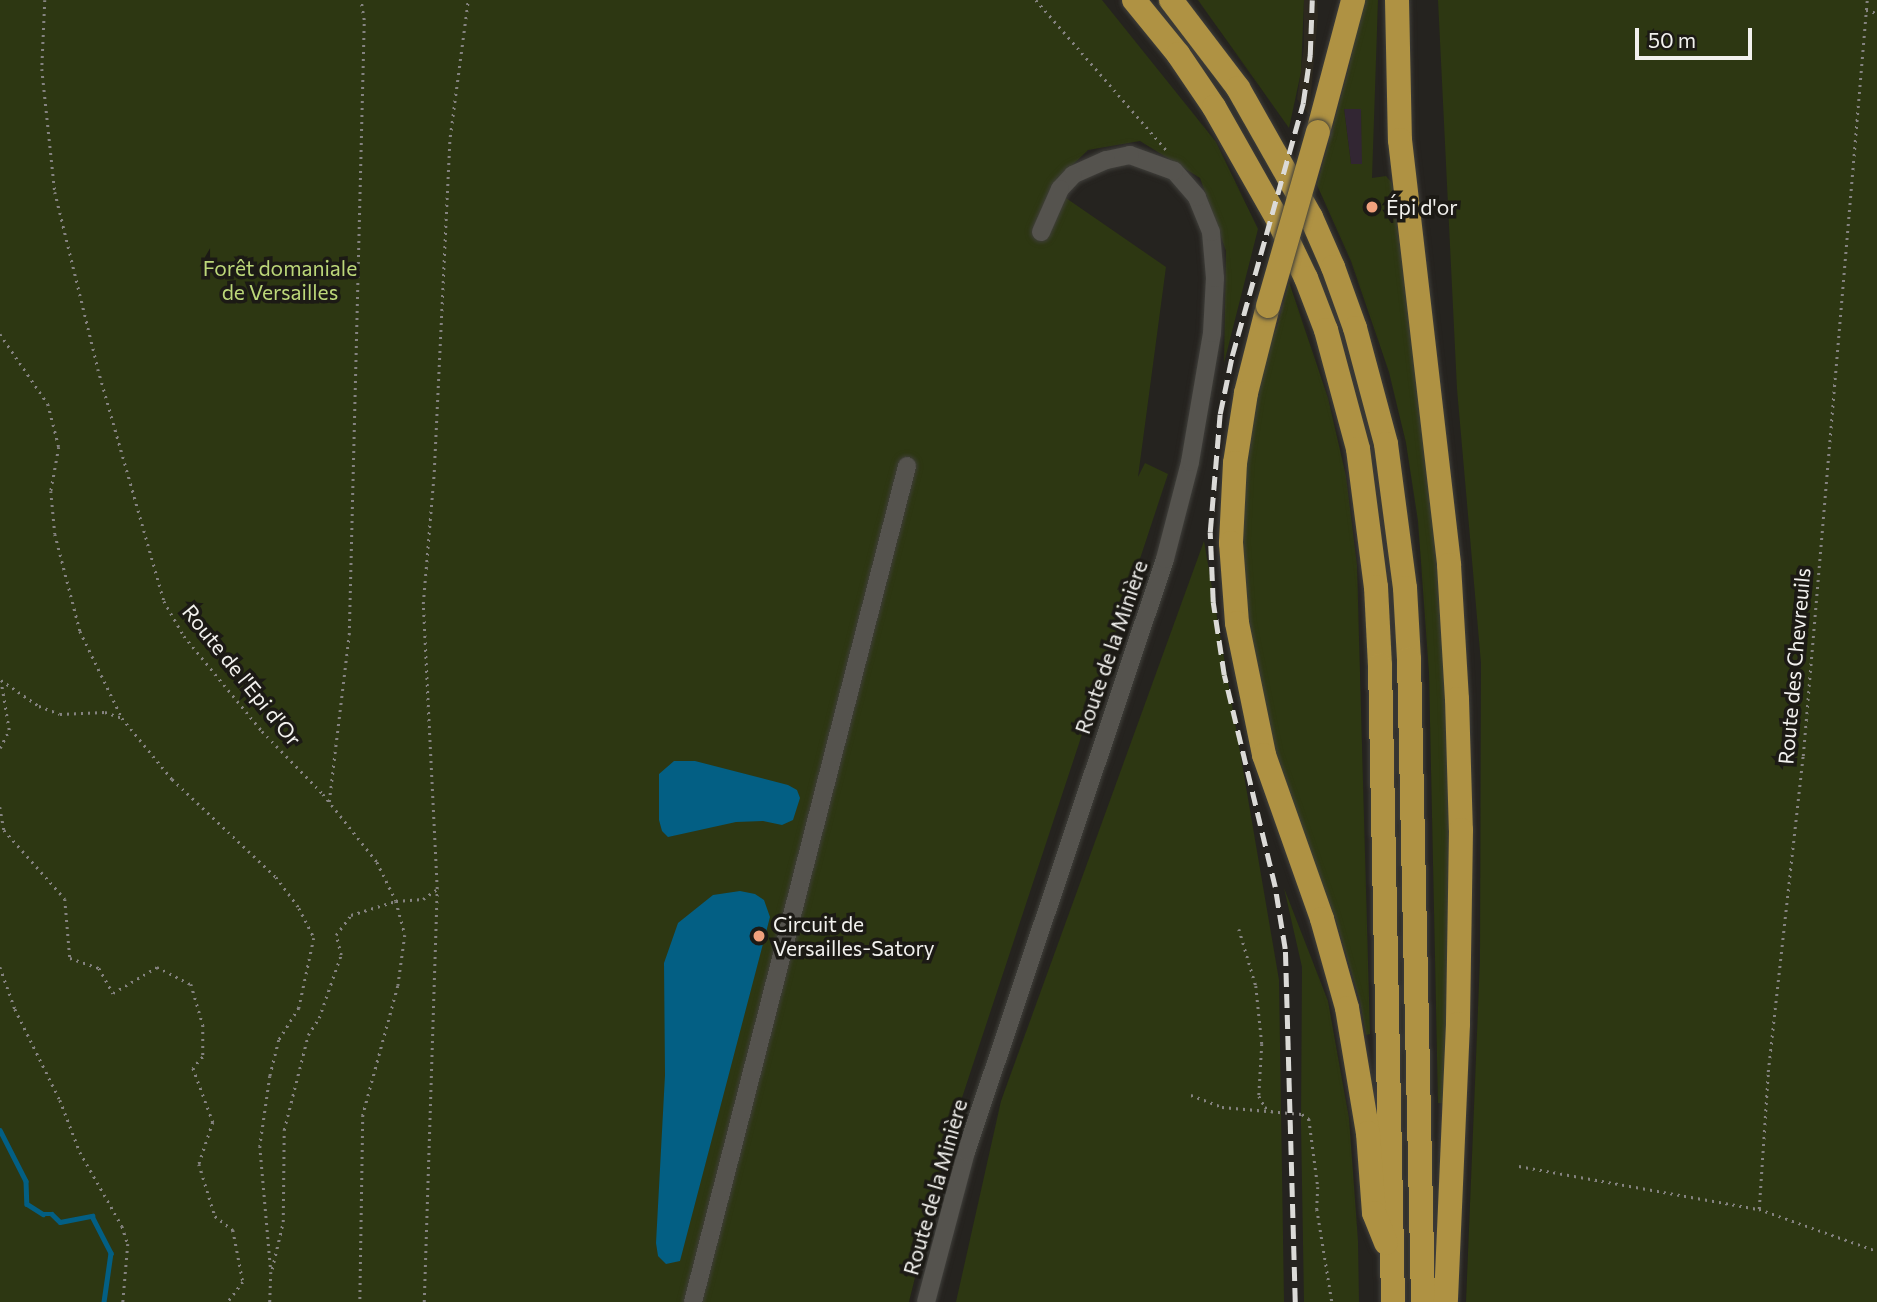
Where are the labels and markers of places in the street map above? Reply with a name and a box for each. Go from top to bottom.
place label: Épi d'or [1386,194,1458,220]
marker: Épi d'or [1364,199,1380,215]
place label: Circuit de Versailles-Satory [773,911,935,961]
marker: Circuit de Versailles-Satory [751,928,767,944]

